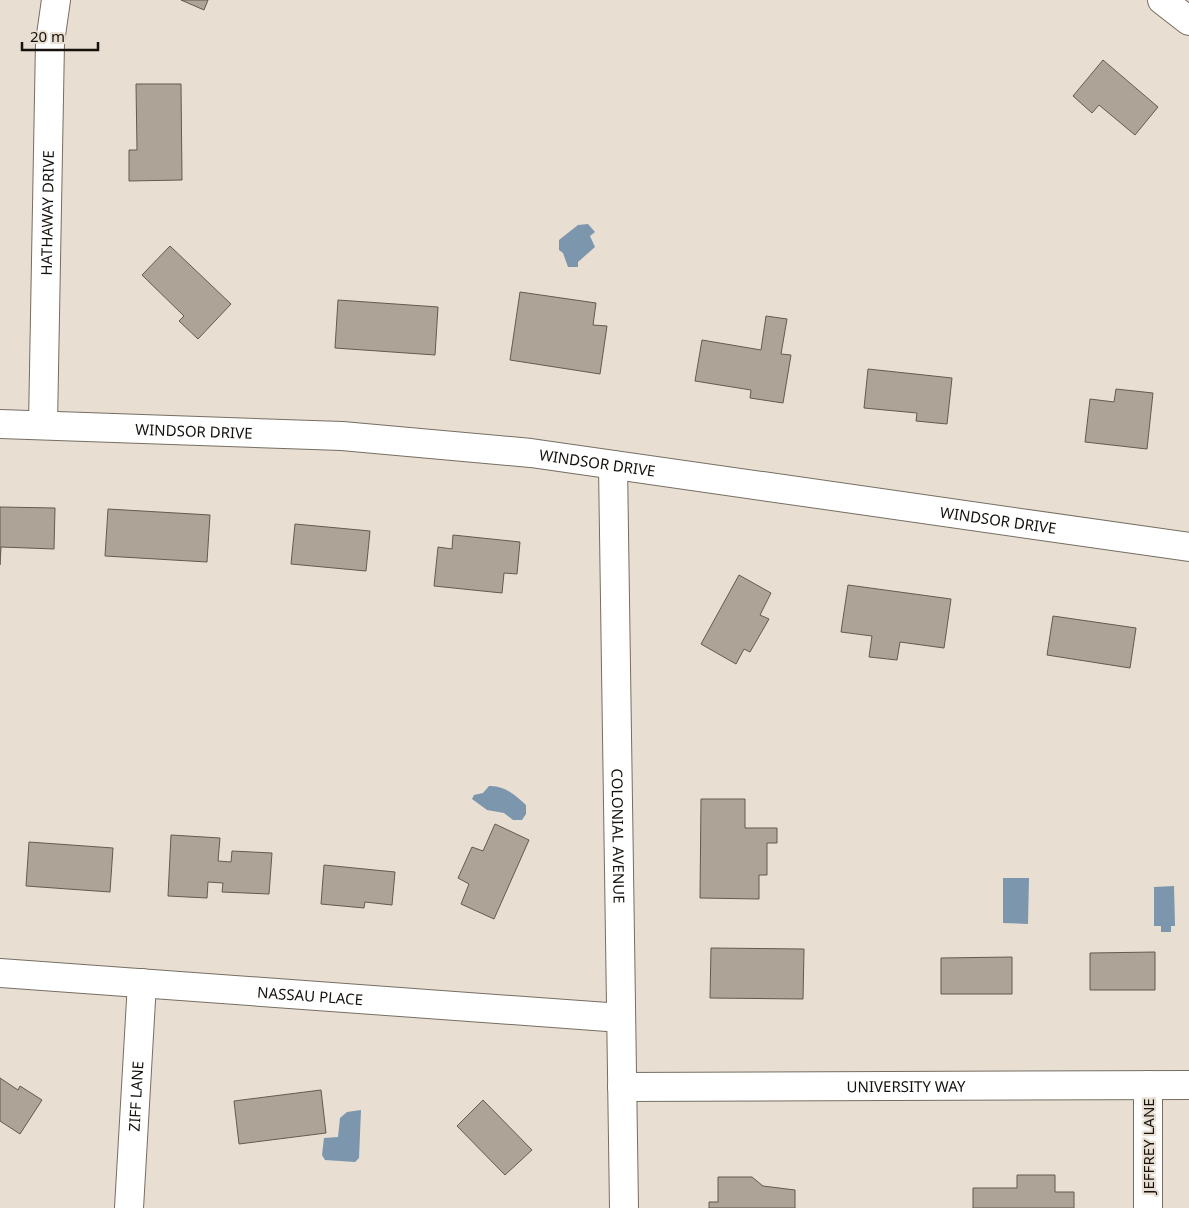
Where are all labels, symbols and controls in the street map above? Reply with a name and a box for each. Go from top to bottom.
scale bar [22,20,99,52]
text: 20 m [30,26,65,46]
street label: HATHAWAY DRIVE [36,150,58,276]
street label: WINDSOR DRIVE [135,419,253,443]
street label: WINDSOR DRIVE [538,444,657,481]
street label: WINDSOR DRIVE [939,502,1058,538]
street label: COLONIAL AVENUE [607,768,629,904]
street label: NASSAU PLACE [257,982,364,1009]
street label: ZIFF LANE [123,1060,147,1132]
street label: UNIVERSITY WAY [847,1076,966,1096]
street label: JEFFREY LANE [1138,1098,1158,1196]

